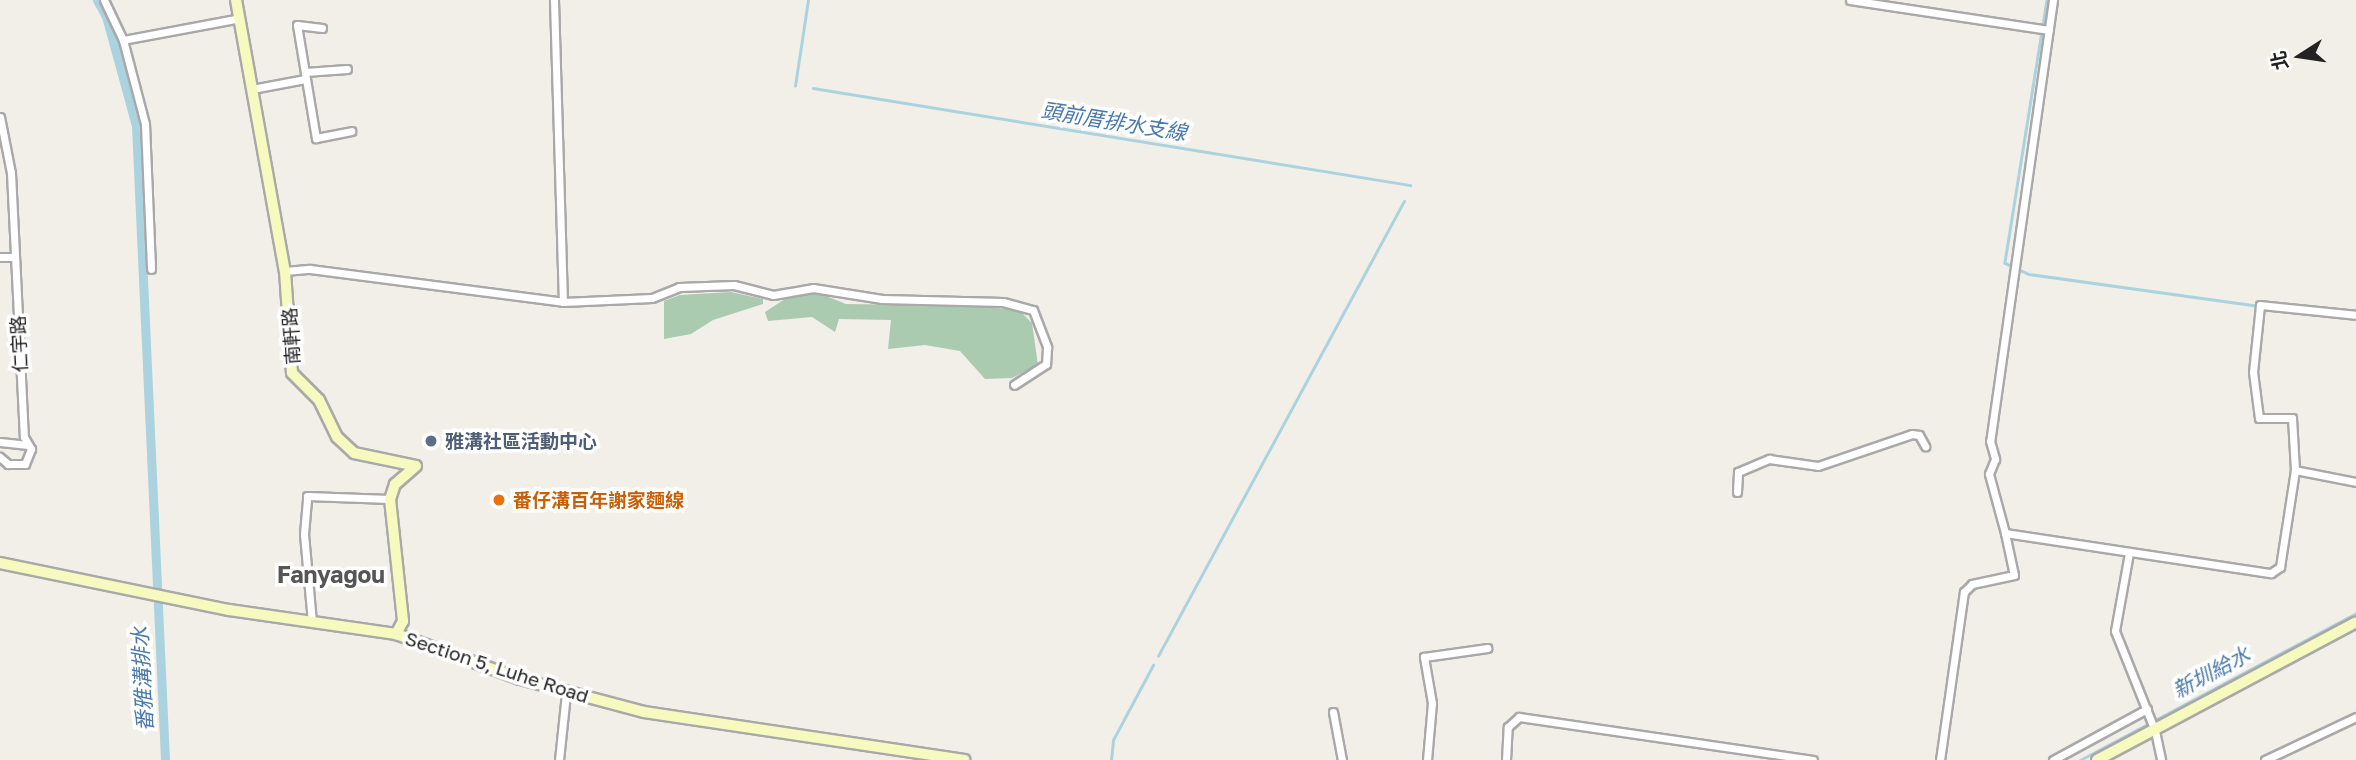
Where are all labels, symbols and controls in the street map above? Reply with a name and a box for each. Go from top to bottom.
north arrow [2265,21,2335,91]
text: 北 [2266,49,2292,72]
water label: 頭前厝排水支線 [1039,97,1189,145]
street label: 南軒路 [278,307,304,365]
street label: 仁宇路 [6,315,32,373]
place label: 雅溝社區活動中心 [445,430,597,452]
marker: 雅溝社區活動中心 [423,433,439,449]
place label: 番仔溝百年謝家麵線 [513,489,684,511]
marker: 番仔溝百年謝家麵線 [491,492,507,508]
district label: Fanyagou [277,560,385,588]
water label: 番雅溝排水 [127,626,157,732]
street label: Section 5, Luhe Road [402,627,592,707]
water label: 新圳給水 [2168,641,2254,703]

